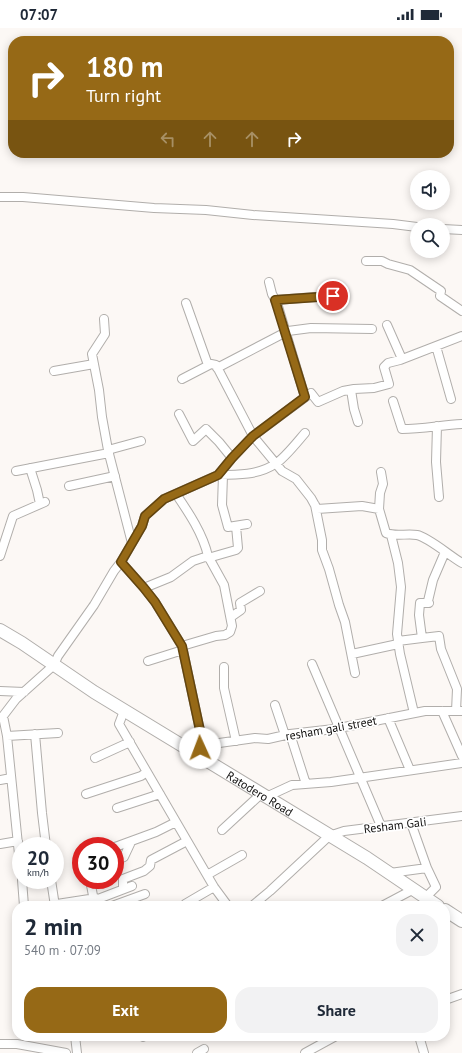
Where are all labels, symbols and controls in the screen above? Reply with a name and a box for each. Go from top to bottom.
text: 07:07 [20,5,58,24]
text: 180 m [86,48,163,85]
icon: right [20,52,72,104]
text: Turn right [86,84,161,107]
icon: left [157,128,179,150]
icon: ahead [199,128,221,150]
icon: ahead [241,128,263,150]
icon: right [283,128,305,150]
map controls [410,170,450,258]
button: sound [410,170,450,210]
button: search [410,218,450,258]
pin [316,279,350,313]
icon: arrive [322,285,344,307]
street label: resham gali street [284,713,378,743]
position arrow [179,727,221,769]
street label: Ratodero Road [224,767,296,819]
street label: Resham Gali [363,814,427,836]
speed limit sign: 30 [72,837,124,889]
text: 20 [27,845,49,871]
text: km/h [27,866,49,879]
text: 2 min [24,911,83,942]
button: close [396,914,438,956]
text: 540 m · 07:09 [24,942,101,959]
button: Exit [24,987,227,1033]
button: Share [235,987,438,1033]

